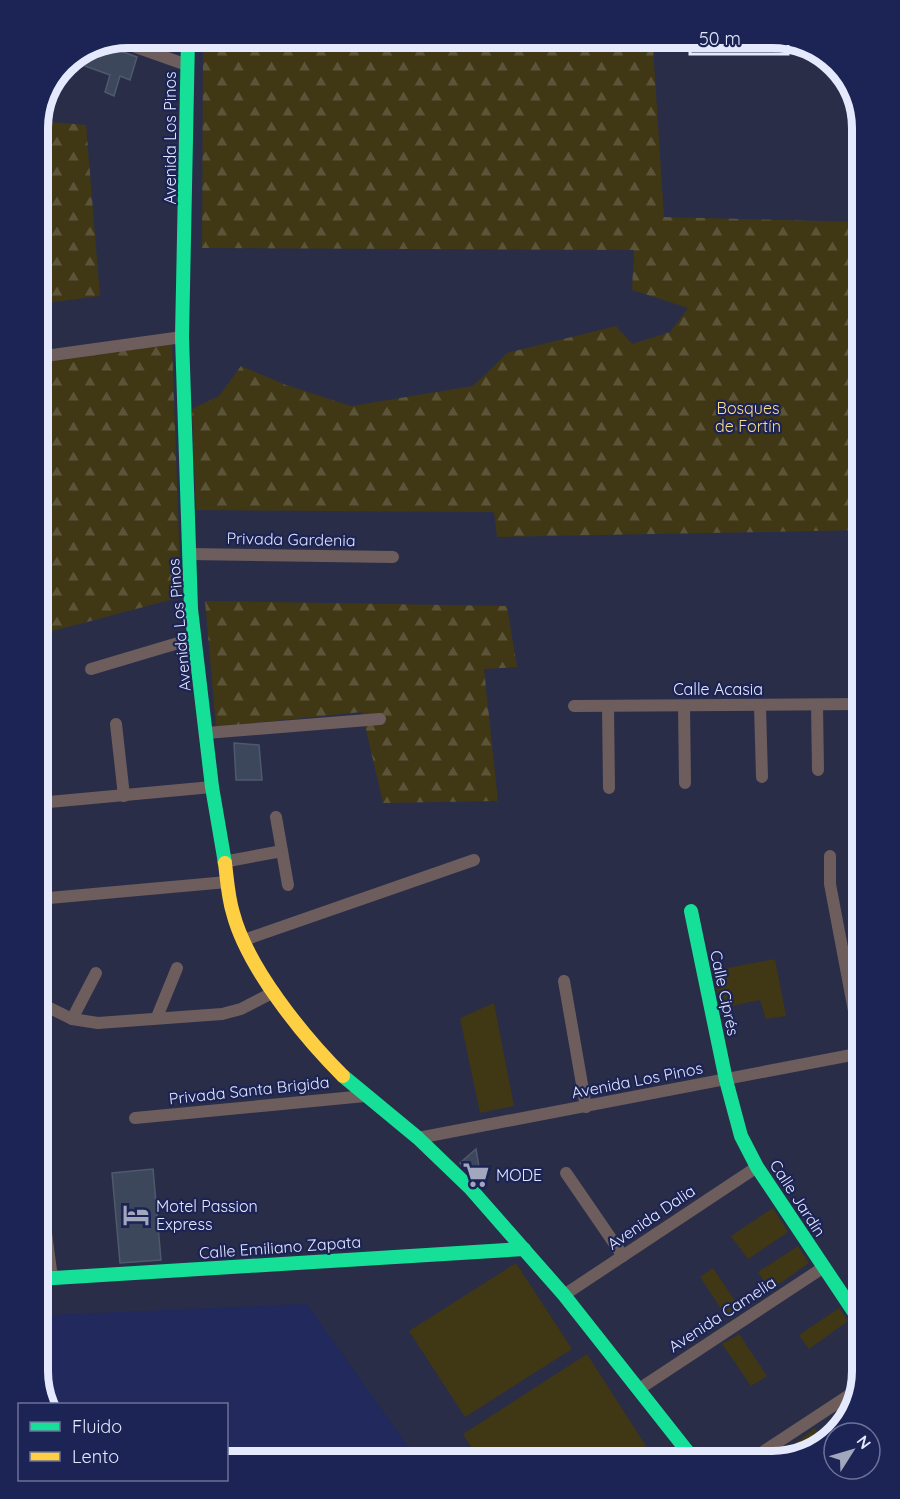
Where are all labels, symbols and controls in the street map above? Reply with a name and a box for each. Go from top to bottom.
scale bar [690,18,788,56]
text: 50 m [699,27,741,50]
street label: Avenida Los Pinos [160,71,180,205]
park label: Bosques de Fortín [715,398,781,436]
street label: Privada Gardenia [226,528,356,550]
street label: Avenida Los Pinos [163,558,195,692]
street label: Calle Acasia [673,679,763,699]
street label: Calle Ciprés [706,949,744,1037]
street label: Avenida Los Pinos [570,1057,704,1103]
street label: Privada Santa Brigida [168,1072,330,1108]
street label: Calle Jardín [766,1156,830,1240]
supermarket icon: MODE [461,1160,491,1190]
place label: MODE [496,1165,542,1185]
street label: Avenida Dalia [603,1180,699,1254]
place label: Motel Passion Express [156,1196,258,1234]
hotel icon: Motel Passion Express [121,1200,151,1230]
street label: Calle Emiliano Zapata [198,1231,362,1263]
street label: Avenida Camelia [664,1272,780,1356]
legend [18,1403,228,1481]
text: Fluido [72,1415,122,1438]
north arrow [822,1421,882,1481]
text: N [852,1431,876,1453]
text: Lento [72,1445,119,1468]

